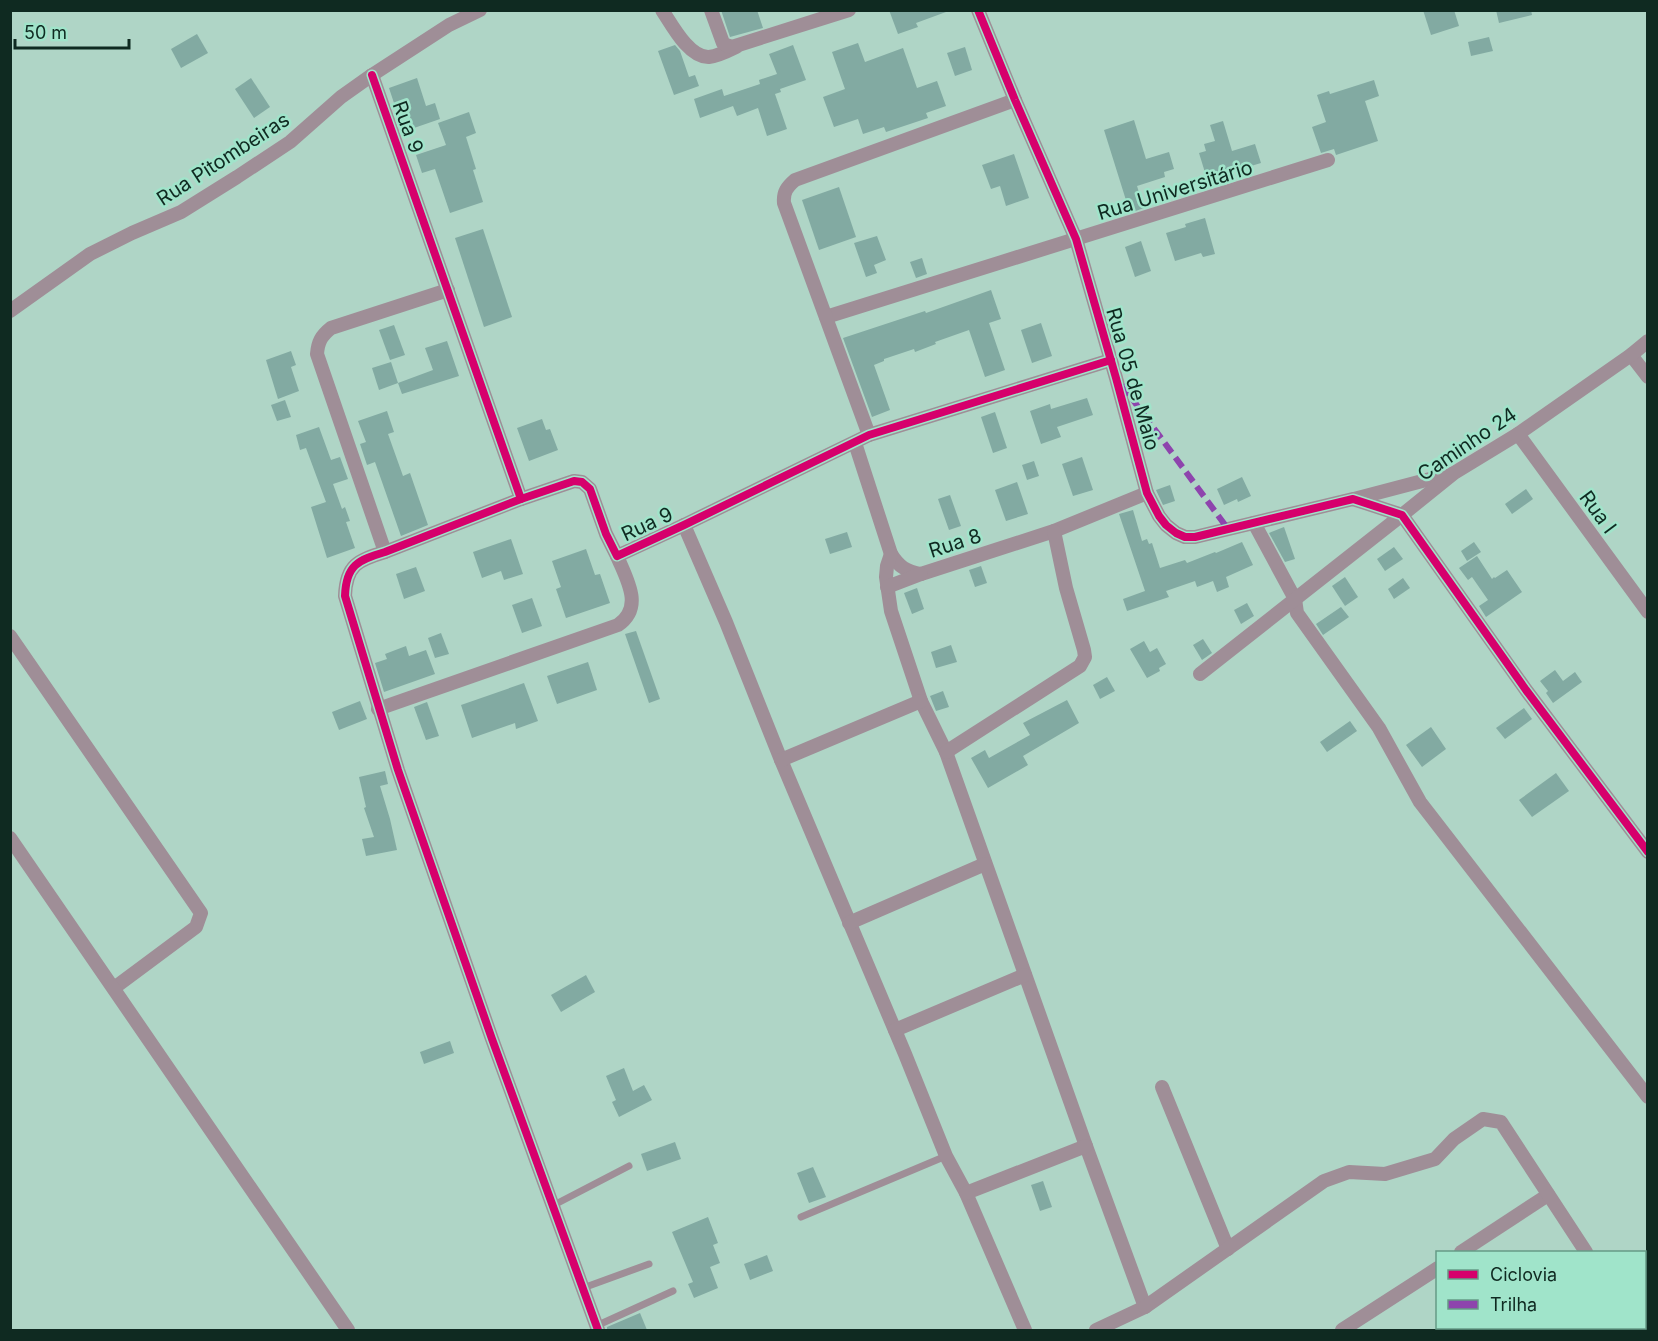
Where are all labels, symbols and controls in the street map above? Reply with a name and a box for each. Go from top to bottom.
scale bar [15,12,129,50]
text: 50 m [24,22,67,43]
street label: Rua 9 [387,98,429,156]
street label: Rua Pitombeiras [152,107,294,211]
street label: Rua Universitário [1094,155,1256,225]
street label: Rua 05 de Maio [1101,305,1165,453]
street label: Caminho 24 [1413,402,1521,486]
street label: Rua I [1574,486,1622,538]
street label: Rua 9 [617,502,677,546]
street label: Rua 8 [926,523,984,563]
legend [1436,1251,1646,1329]
text: Ciclovia [1490,1264,1557,1285]
text: Trilha [1490,1294,1537,1315]

